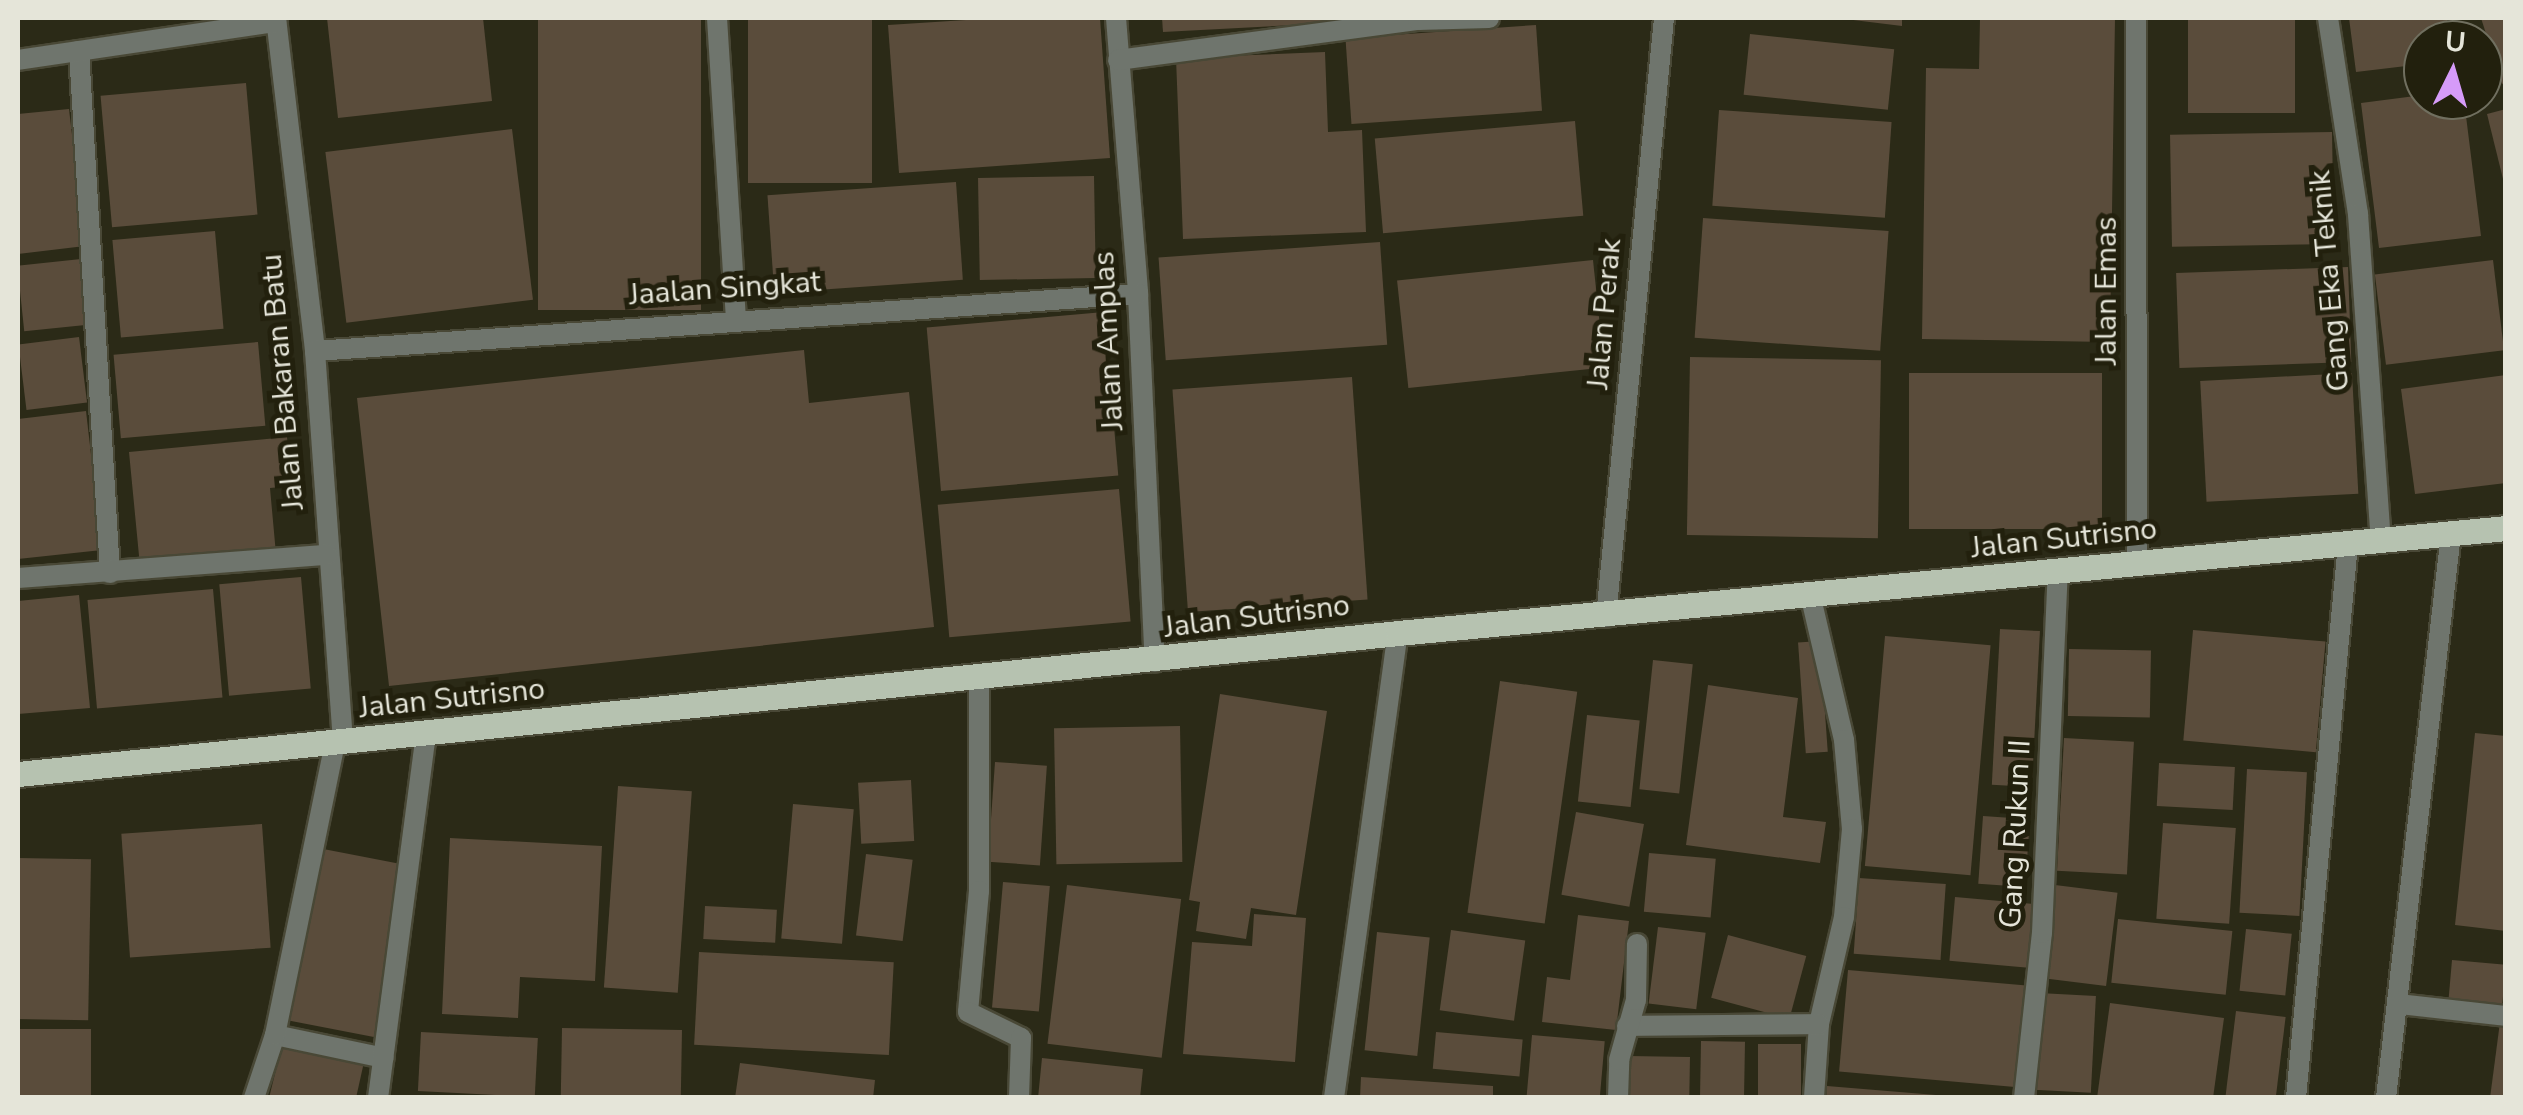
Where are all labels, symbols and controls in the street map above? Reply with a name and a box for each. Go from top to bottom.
north arrow [2403,20,2503,120]
text: U [2443,22,2467,62]
street label: Gang Eka Teknik [2302,169,2358,393]
street label: Jalan Emas [2089,217,2125,365]
street label: Jalan Perak [1580,237,1630,391]
street label: Jalan Amplas [1086,250,1132,432]
street label: Jalan Bakaran Batu [254,253,312,511]
street label: Jaalan Singkat [628,264,822,314]
street label: Jalan Sutrisno [1969,511,2159,567]
street label: Jalan Sutrisno [1162,588,1352,646]
street label: Jalan Sutrisno [357,671,547,727]
street label: Gang Rukun II [1993,739,2039,929]

